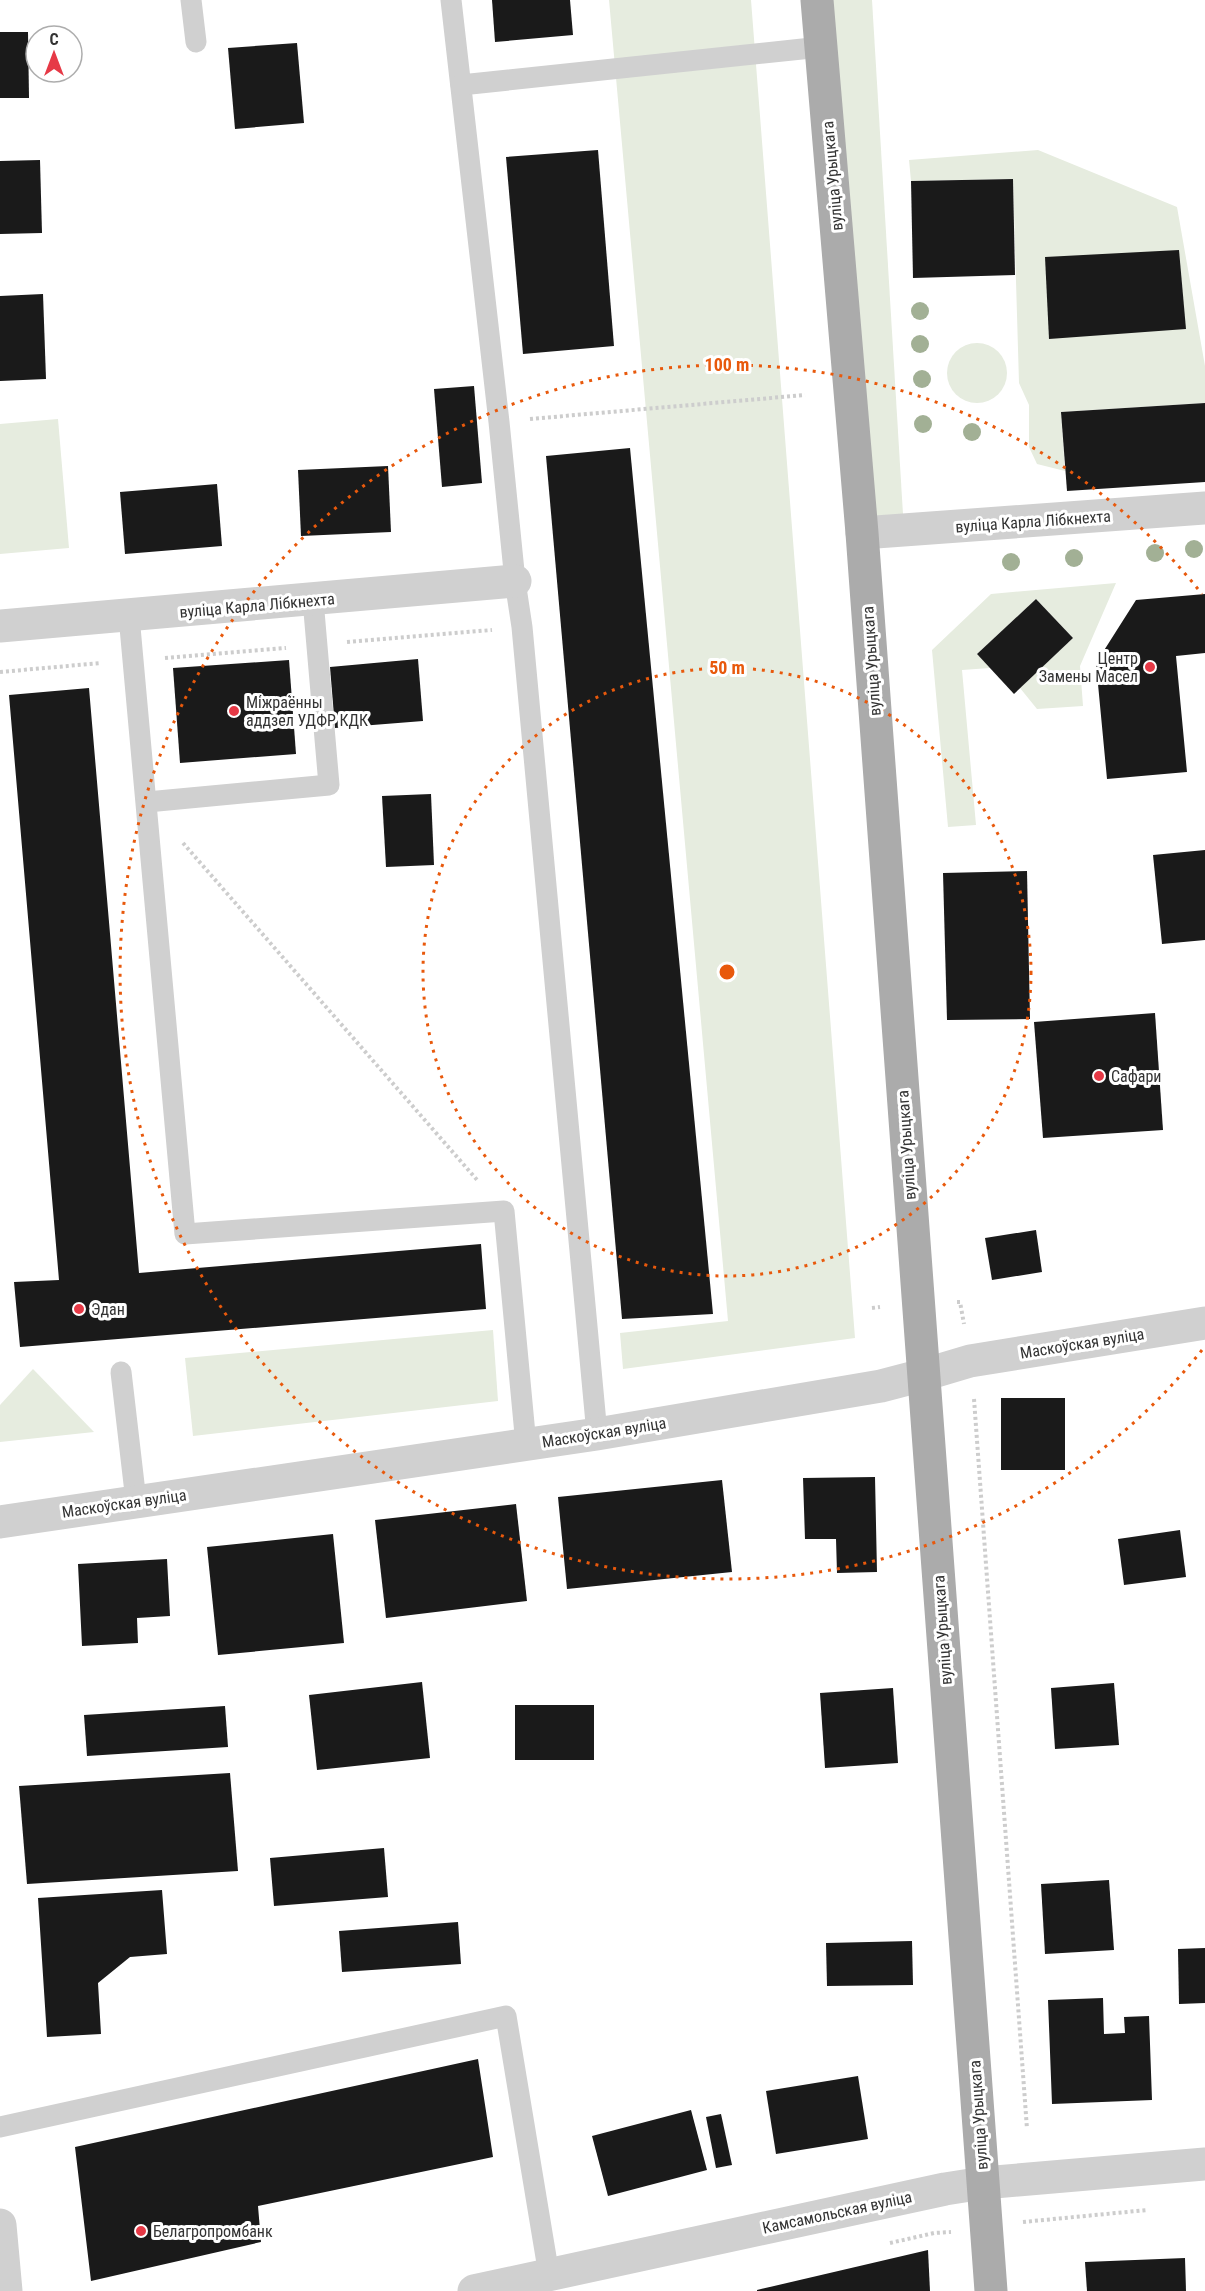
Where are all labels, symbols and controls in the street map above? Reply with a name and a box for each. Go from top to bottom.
north arrow [24,24,84,84]
text: С [49,30,59,49]
street label: вуліца Урыцкага [818,120,847,232]
text: 100 m [705,354,749,375]
street label: вуліца Карла Лібкнехта [955,507,1111,536]
street label: вуліца Карла Лібкнехта [179,589,335,622]
street label: вуліца Урыцкага [858,605,885,716]
place label: Центр Замены Масел [1039,649,1138,686]
text: 50 m [709,657,745,678]
marker: Центр Замены Масел [1143,660,1157,674]
place label: Міжраённы аддзел УДФР КДК [246,693,368,730]
marker: Міжраённы аддзел УДФР КДК [227,704,241,718]
centre of rings [717,962,737,982]
place label: Сафари [1111,1067,1162,1086]
marker: Сафари [1092,1069,1106,1083]
street label: вуліца Урыцкага [893,1089,920,1200]
place label: Эдан [91,1300,125,1319]
marker: Эдан [72,1302,86,1316]
street label: Маскоўская вуліца [1019,1324,1146,1363]
street label: Маскоўская вуліца [541,1413,668,1452]
street label: Маскоўская вуліца [61,1485,188,1522]
street label: вуліца Урыцкага [929,1574,956,1685]
street label: вуліца Урыцкага [965,2059,992,2170]
street label: Камсамольская вуліца [761,2187,914,2238]
place label: Белагропромбанк [153,2222,273,2241]
marker: Белагропромбанк [134,2224,148,2238]

